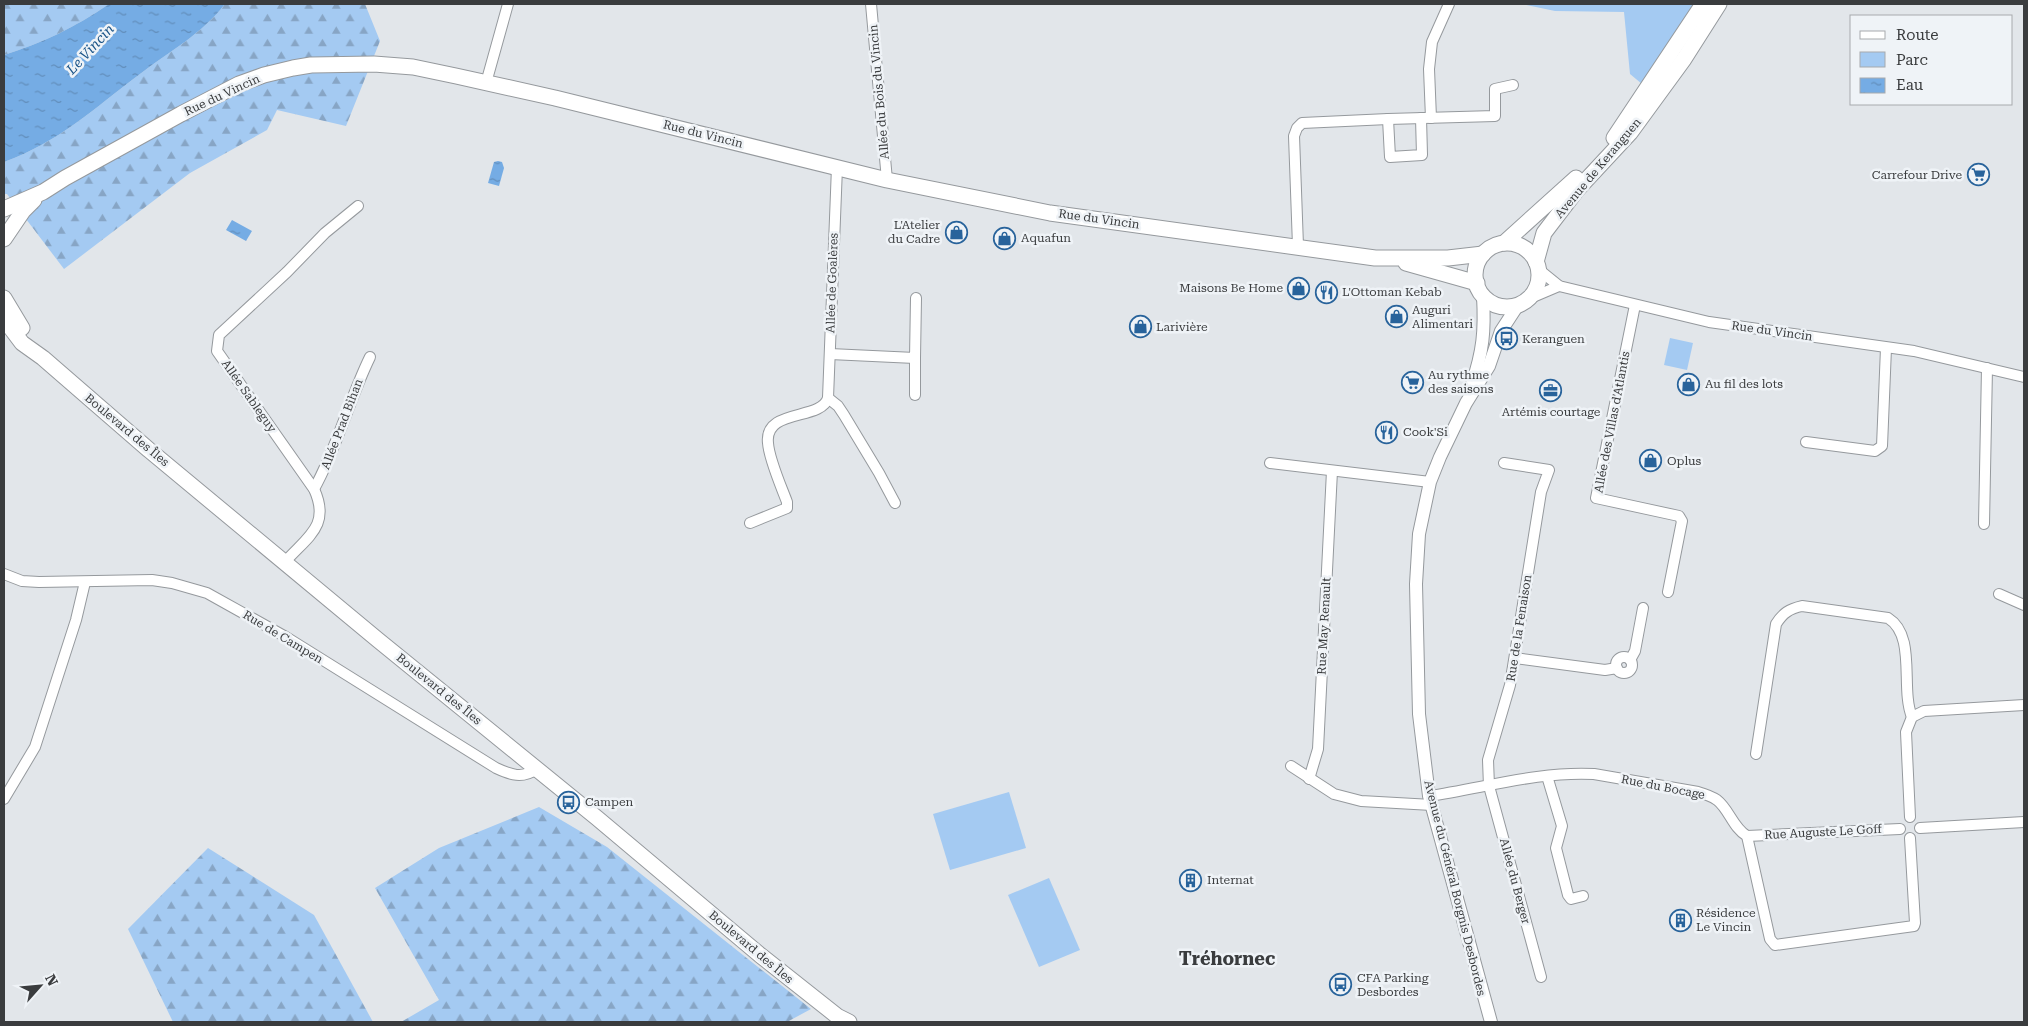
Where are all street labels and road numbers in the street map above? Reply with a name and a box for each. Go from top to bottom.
street label: Allée du Bois du Vincin [866,24,892,160]
street label: Rue du Vincin [182,71,262,119]
street label: Avenue de Keranguen [1552,115,1644,221]
street label: Rue du Vincin [662,117,745,151]
street label: Rue du Vincin [1058,206,1141,232]
street label: Allée de Goalères [823,232,841,333]
street label: Rue du Vincin [1731,318,1814,344]
street label: Allée des Villas d'Atlantis [1591,350,1633,494]
street label: Allée Sableguy [219,357,280,436]
street label: Allée Prad Bihan [318,377,366,471]
street label: Boulevard des Îles [82,391,172,469]
street label: Rue de la Fenaison [1504,573,1534,682]
street label: Rue May Renault [1314,576,1334,675]
street label: Rue de Campen [240,608,326,667]
street label: Boulevard des Îles [394,650,485,728]
street label: Rue du Bocage [1620,772,1707,802]
street label: Avenue du Général Borgnis Desbordes [1421,779,1489,998]
street label: Rue Auguste Le Goff [1764,822,1882,842]
street label: Allée du Berger [1497,837,1533,925]
street label: Boulevard des Îles [706,908,796,986]

